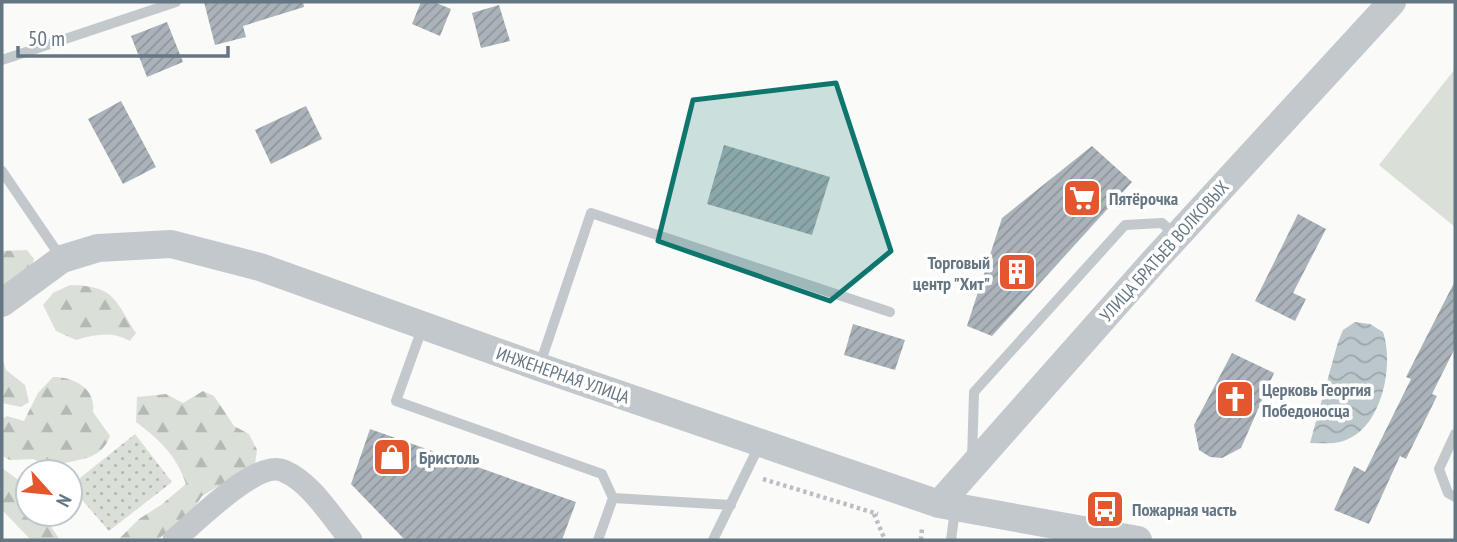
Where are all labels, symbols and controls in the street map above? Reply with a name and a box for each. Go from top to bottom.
scale bar [18,14,228,58]
text: 50 m [28,25,65,52]
street label: УЛИЦА БРАТЬЕВ ВОЛКОВЫХ [1095,176,1233,326]
supermarket icon: Пятёрочка [1061,177,1103,219]
place label: Пятёрочка [1109,187,1178,210]
place label: Торговый центр "Хит" [913,251,990,295]
building icon: Торговый центр "Хит" [996,251,1038,293]
street label: ИНЖЕНЕРНАЯ УЛИЦА [493,341,633,409]
church icon: Церковь Георгия Победоносца [1214,378,1256,420]
place label: Церковь Георгия Победоносца [1262,378,1371,422]
shop icon: Бристоль [371,436,413,478]
place label: Бристоль [419,446,480,469]
north arrow [14,458,84,528]
bus stop icon: Пожарная часть [1084,488,1126,530]
text: N [51,491,77,511]
place label: Пожарная часть [1132,498,1237,521]

